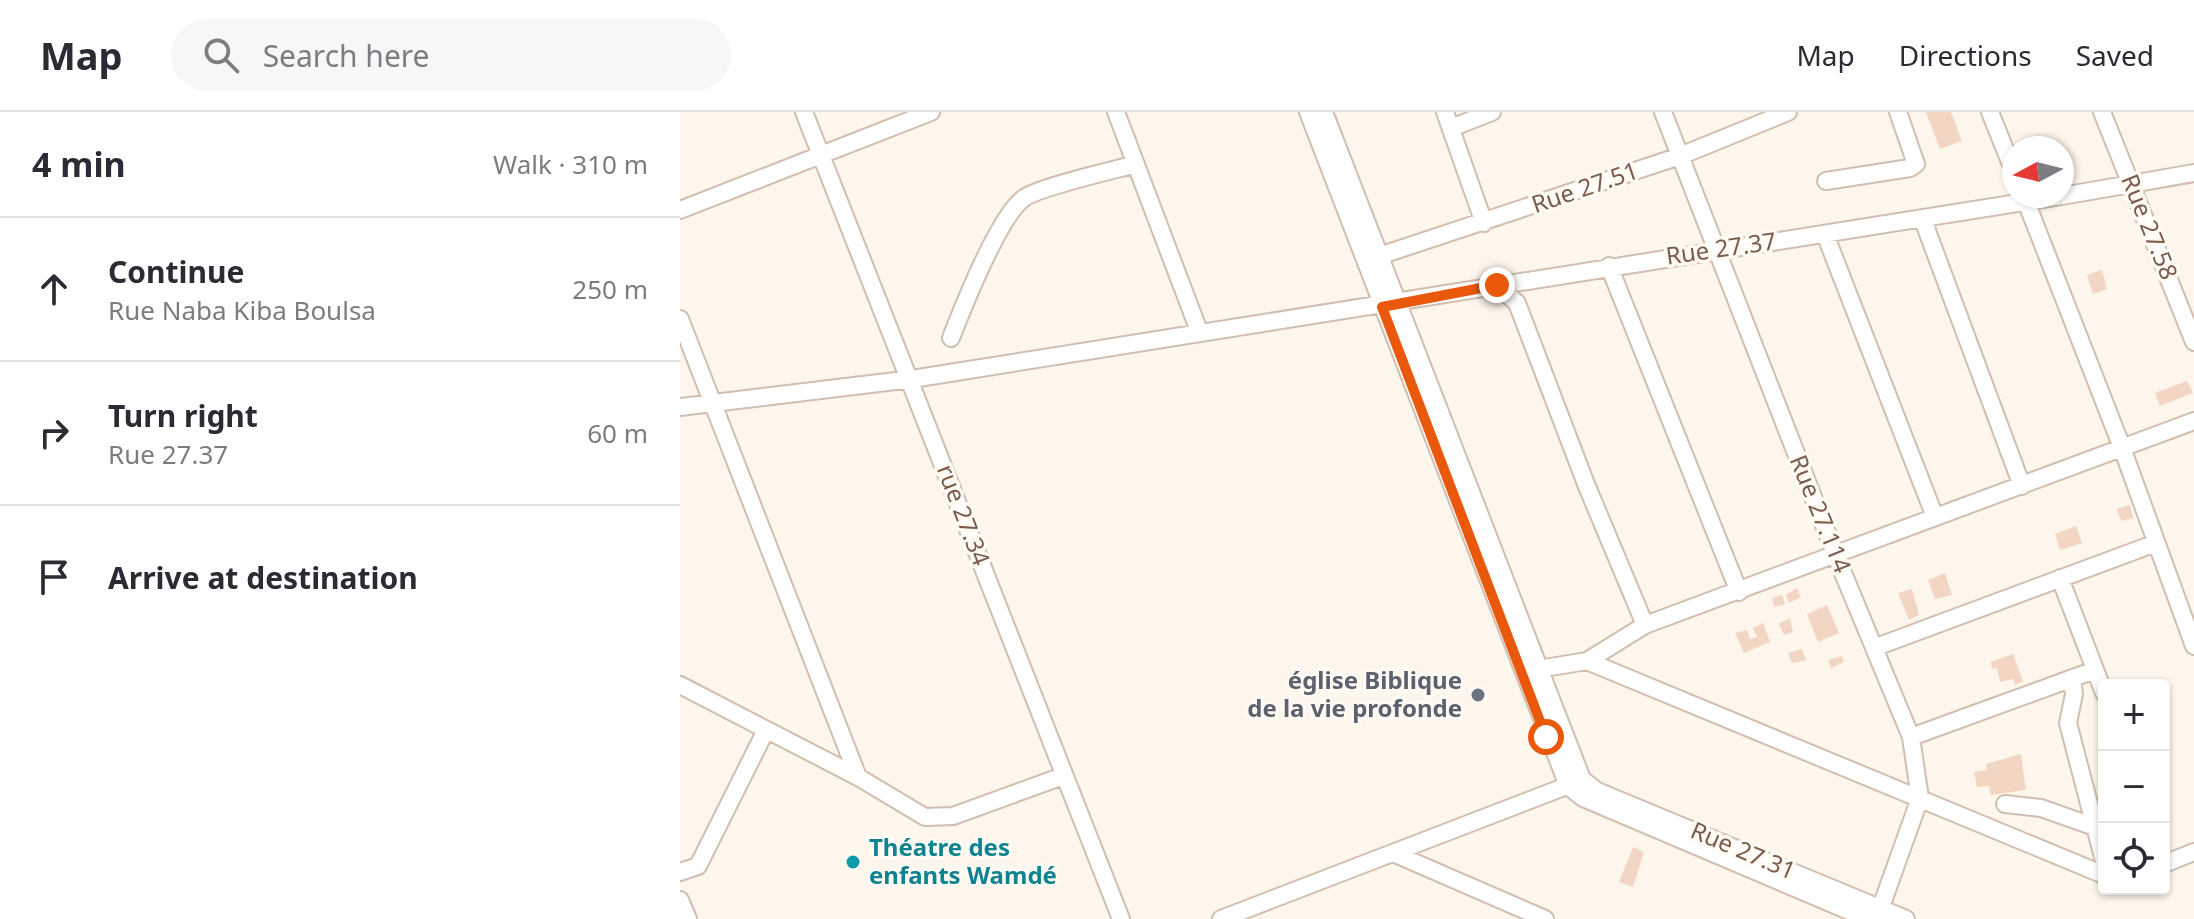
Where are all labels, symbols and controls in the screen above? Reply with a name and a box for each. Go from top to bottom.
search box [171,19,731,91]
text: Map [40,29,123,81]
icon: search [199,33,243,77]
text: Search here [263,35,430,76]
text: Map [1796,36,1855,74]
text: Directions [1899,36,2032,74]
text: Saved [2076,36,2154,74]
north arrow [2002,136,2074,208]
text: 4 min [32,141,126,187]
text: Walk · 310 m [493,146,648,182]
street label: Rue 27.51 [1527,153,1642,220]
street label: Rue 27.58 [2114,169,2186,284]
street label: Rue 27.37 [1664,223,1778,272]
text: Continue [108,251,244,292]
icon: ahead [32,267,76,311]
route end [1479,267,1515,303]
text: 250 m [572,271,648,307]
text: Rue Naba Kiba Boulsa [108,292,376,328]
text: Turn right [108,395,258,436]
icon: right [32,411,76,455]
text: 60 m [587,415,648,451]
text: Rue 27.37 [108,436,228,472]
street label: Rue 27.114 [1783,449,1860,578]
street label: rue 27.34 [930,459,999,570]
icon: arrive [32,555,76,599]
text: Arrive at destination [108,557,418,598]
place label: église Biblique de la vie profonde [1247,663,1462,724]
map controls [2098,679,2170,895]
button: + [2098,679,2170,751]
marker: église Biblique de la vie profonde [1469,686,1487,704]
route start [1528,719,1564,755]
button: − [2098,751,2170,823]
street label: Rue 27.31 [1686,813,1801,886]
button: locate [2098,823,2170,895]
place label: Théatre des enfants Wamdé [869,830,1057,891]
marker: Théatre des enfants Wamdé [844,853,862,871]

